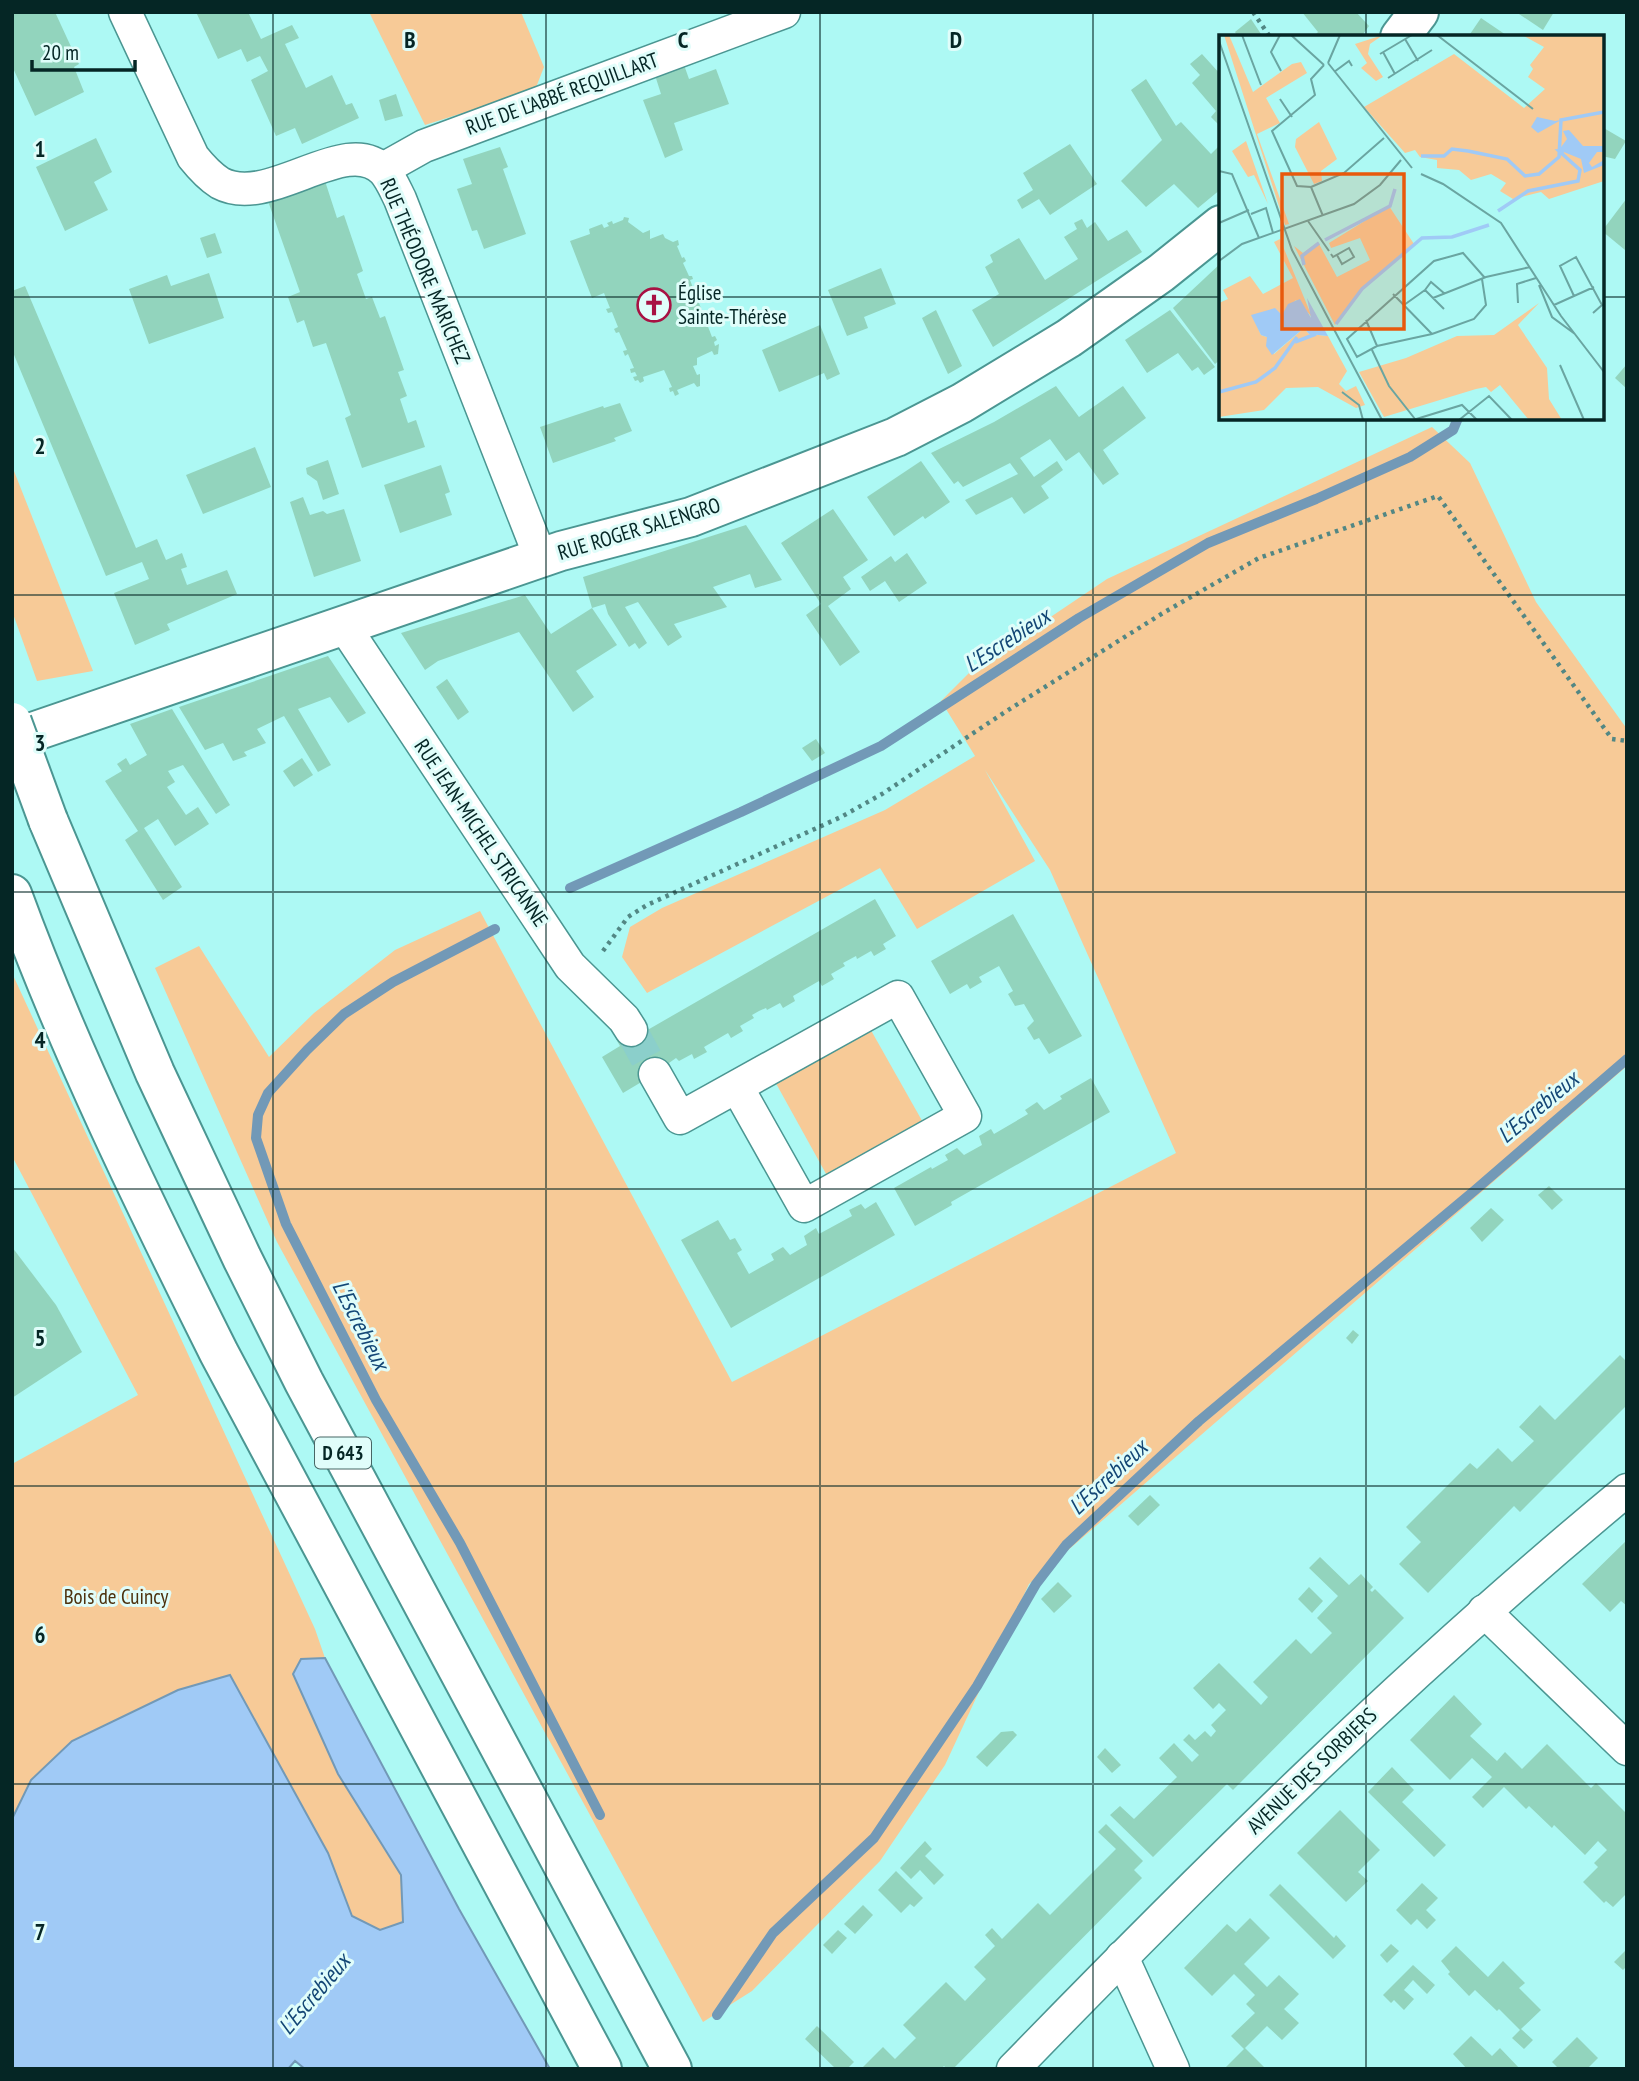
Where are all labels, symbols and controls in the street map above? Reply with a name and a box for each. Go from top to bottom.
text: B [404,25,416,54]
text: C [678,25,689,54]
text: D [950,25,962,54]
scale bar [32,28,135,72]
inset map [1219,35,1604,420]
text: 20 m [42,39,79,66]
street label: RUE DE L'ABBÉ REQUILLART [462,46,662,141]
text: 1 [35,134,46,163]
street label: RUE THÉODORE MARICHEZ [374,174,477,367]
place label: Église Sainte-Thérèse [678,279,787,330]
church icon: Église Sainte-Thérèse [635,286,673,324]
text: 2 [35,431,46,460]
street label: RUE ROGER SALENGRO [554,491,723,566]
water label: L'Escrebieux [958,600,1057,678]
text: 3 [35,728,46,757]
street label: RUE JEAN-MICHEL STRICANNE [409,734,554,932]
text: 4 [35,1025,46,1054]
water label: L'Escrebieux [1491,1063,1586,1149]
water label: L'Escrebieux [327,1275,398,1377]
text: 5 [35,1323,46,1352]
water label: L'Escrebieux [1062,1431,1155,1520]
road number: D 643 [315,1438,371,1469]
park label: Bois de Cuincy [64,1583,168,1610]
text: 6 [35,1620,46,1649]
street label: AVENUE DES SORBIERS [1241,1702,1382,1840]
text: 7 [35,1917,46,1946]
water label: L'Escrebieux [271,1945,357,2040]

